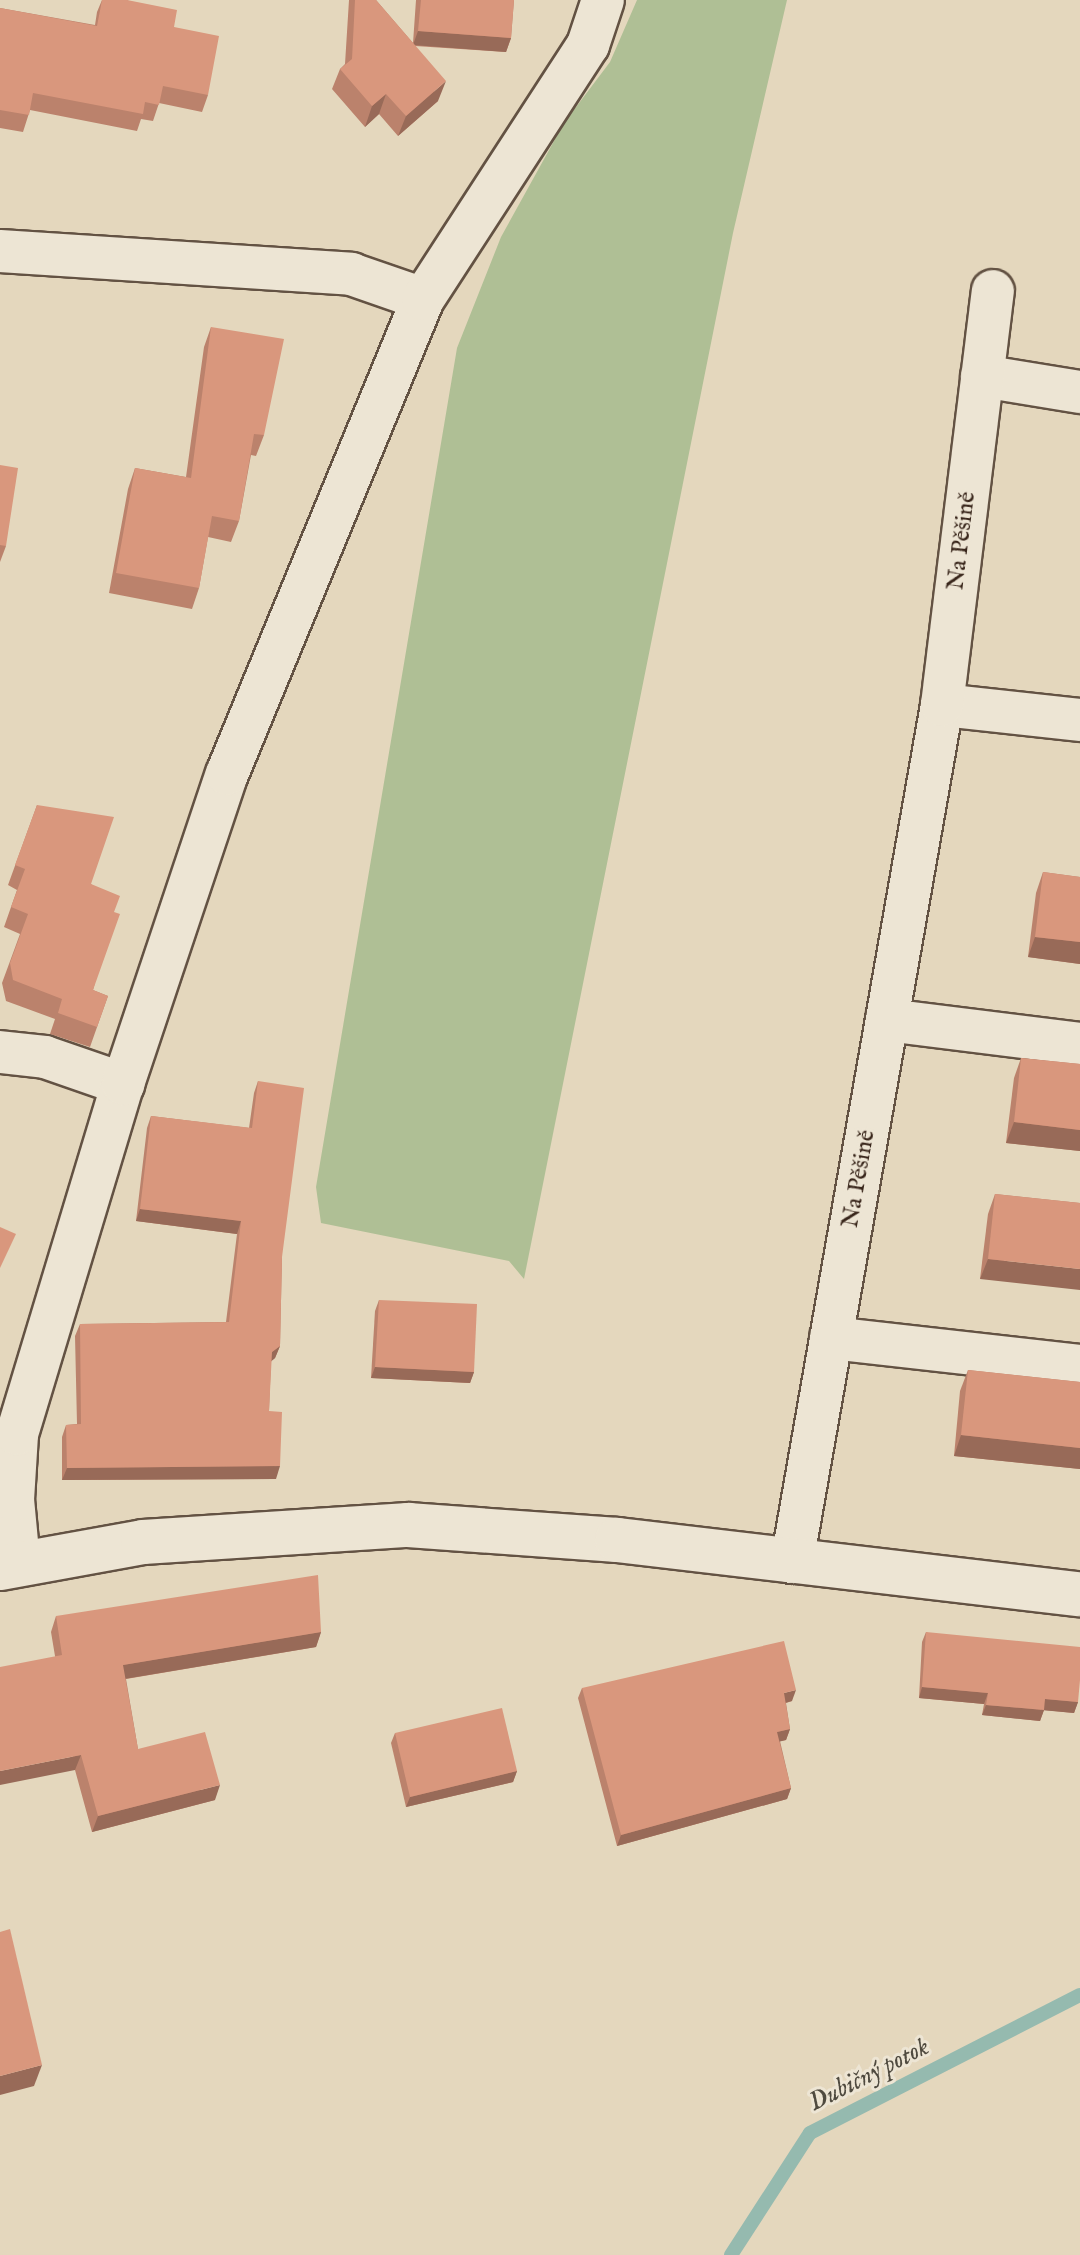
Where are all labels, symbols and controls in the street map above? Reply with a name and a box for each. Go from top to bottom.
street label: Na Pěšině [942,490,982,592]
street label: Na Pěšině [836,1128,882,1230]
water label: Dubičný potok [804,2031,934,2119]

